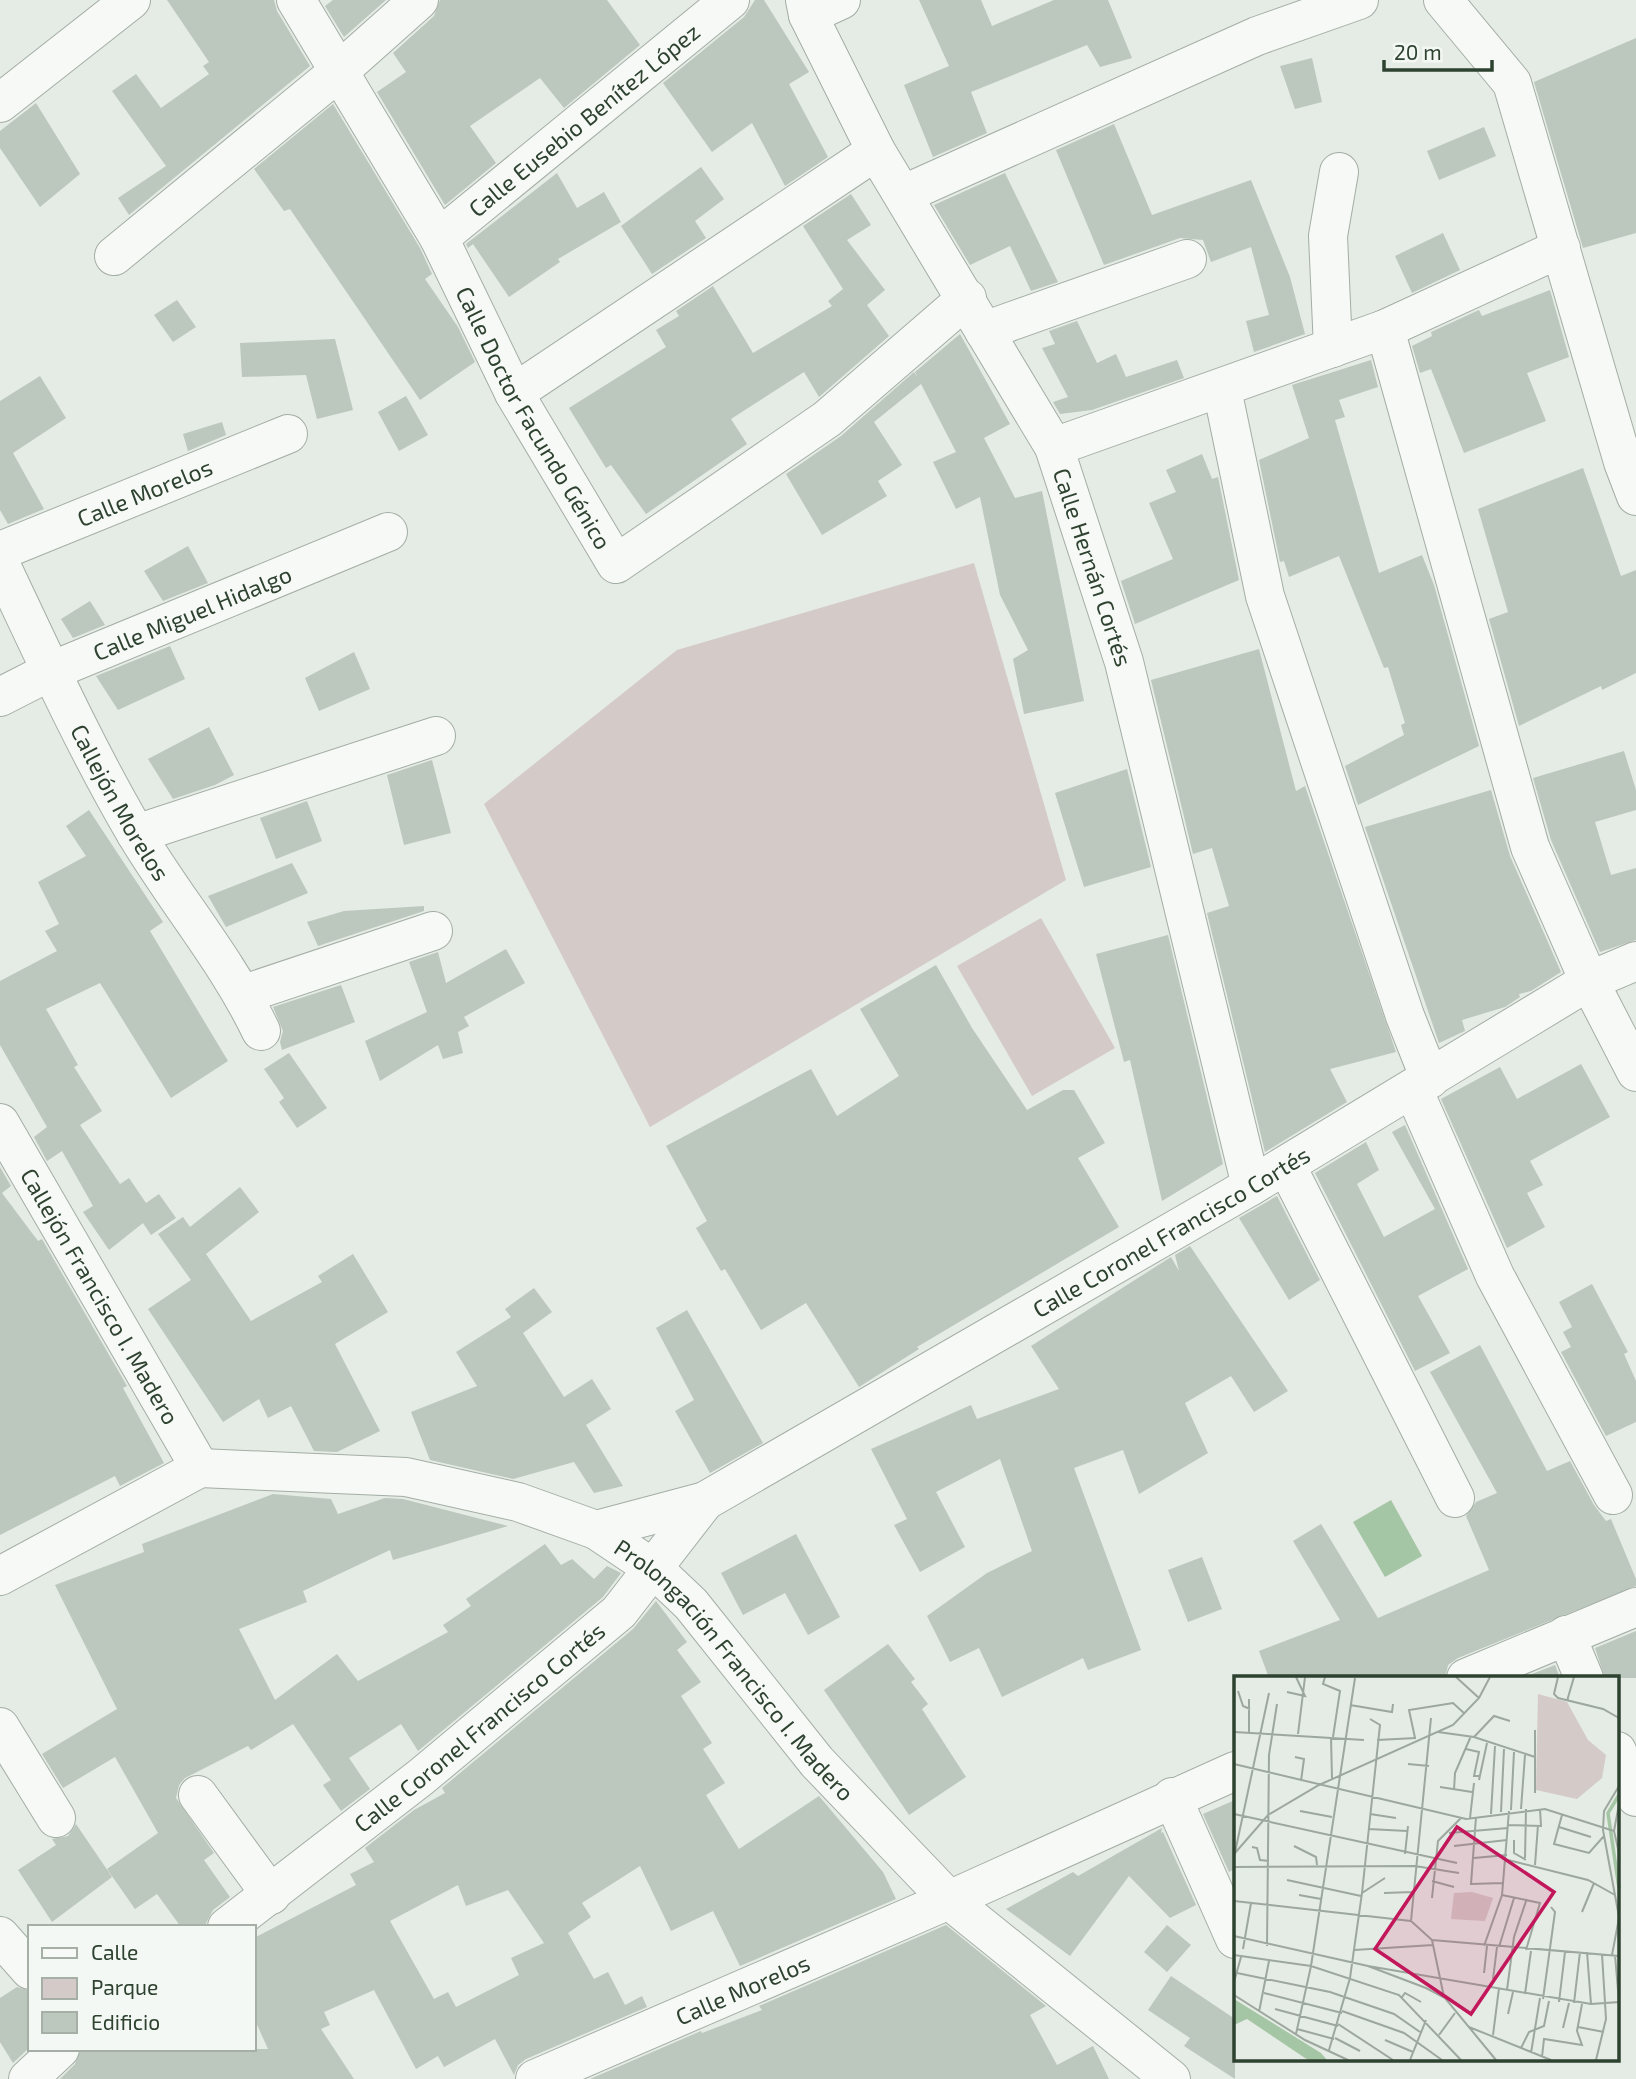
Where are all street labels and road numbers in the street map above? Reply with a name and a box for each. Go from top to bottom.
street label: Calle Eusebio Benítez López [463,17,705,222]
street label: Calle Doctor Facundo Génico [450,282,618,554]
street label: Calle Morelos [73,452,216,532]
street label: Calle Hernán Cortés [1048,464,1138,670]
street label: Calle Miguel Hidalgo [89,559,296,666]
street label: Callejón Morelos [65,719,176,886]
street label: Calle Coronel Francisco Cortés [1027,1140,1314,1323]
street label: Callejón Francisco I. Madero [15,1163,185,1429]
street label: Prolongación Francisco I. Madero [610,1533,860,1806]
street label: Calle Coronel Francisco Cortés [348,1616,610,1838]
street label: Calle Morelos [671,1948,814,2031]

